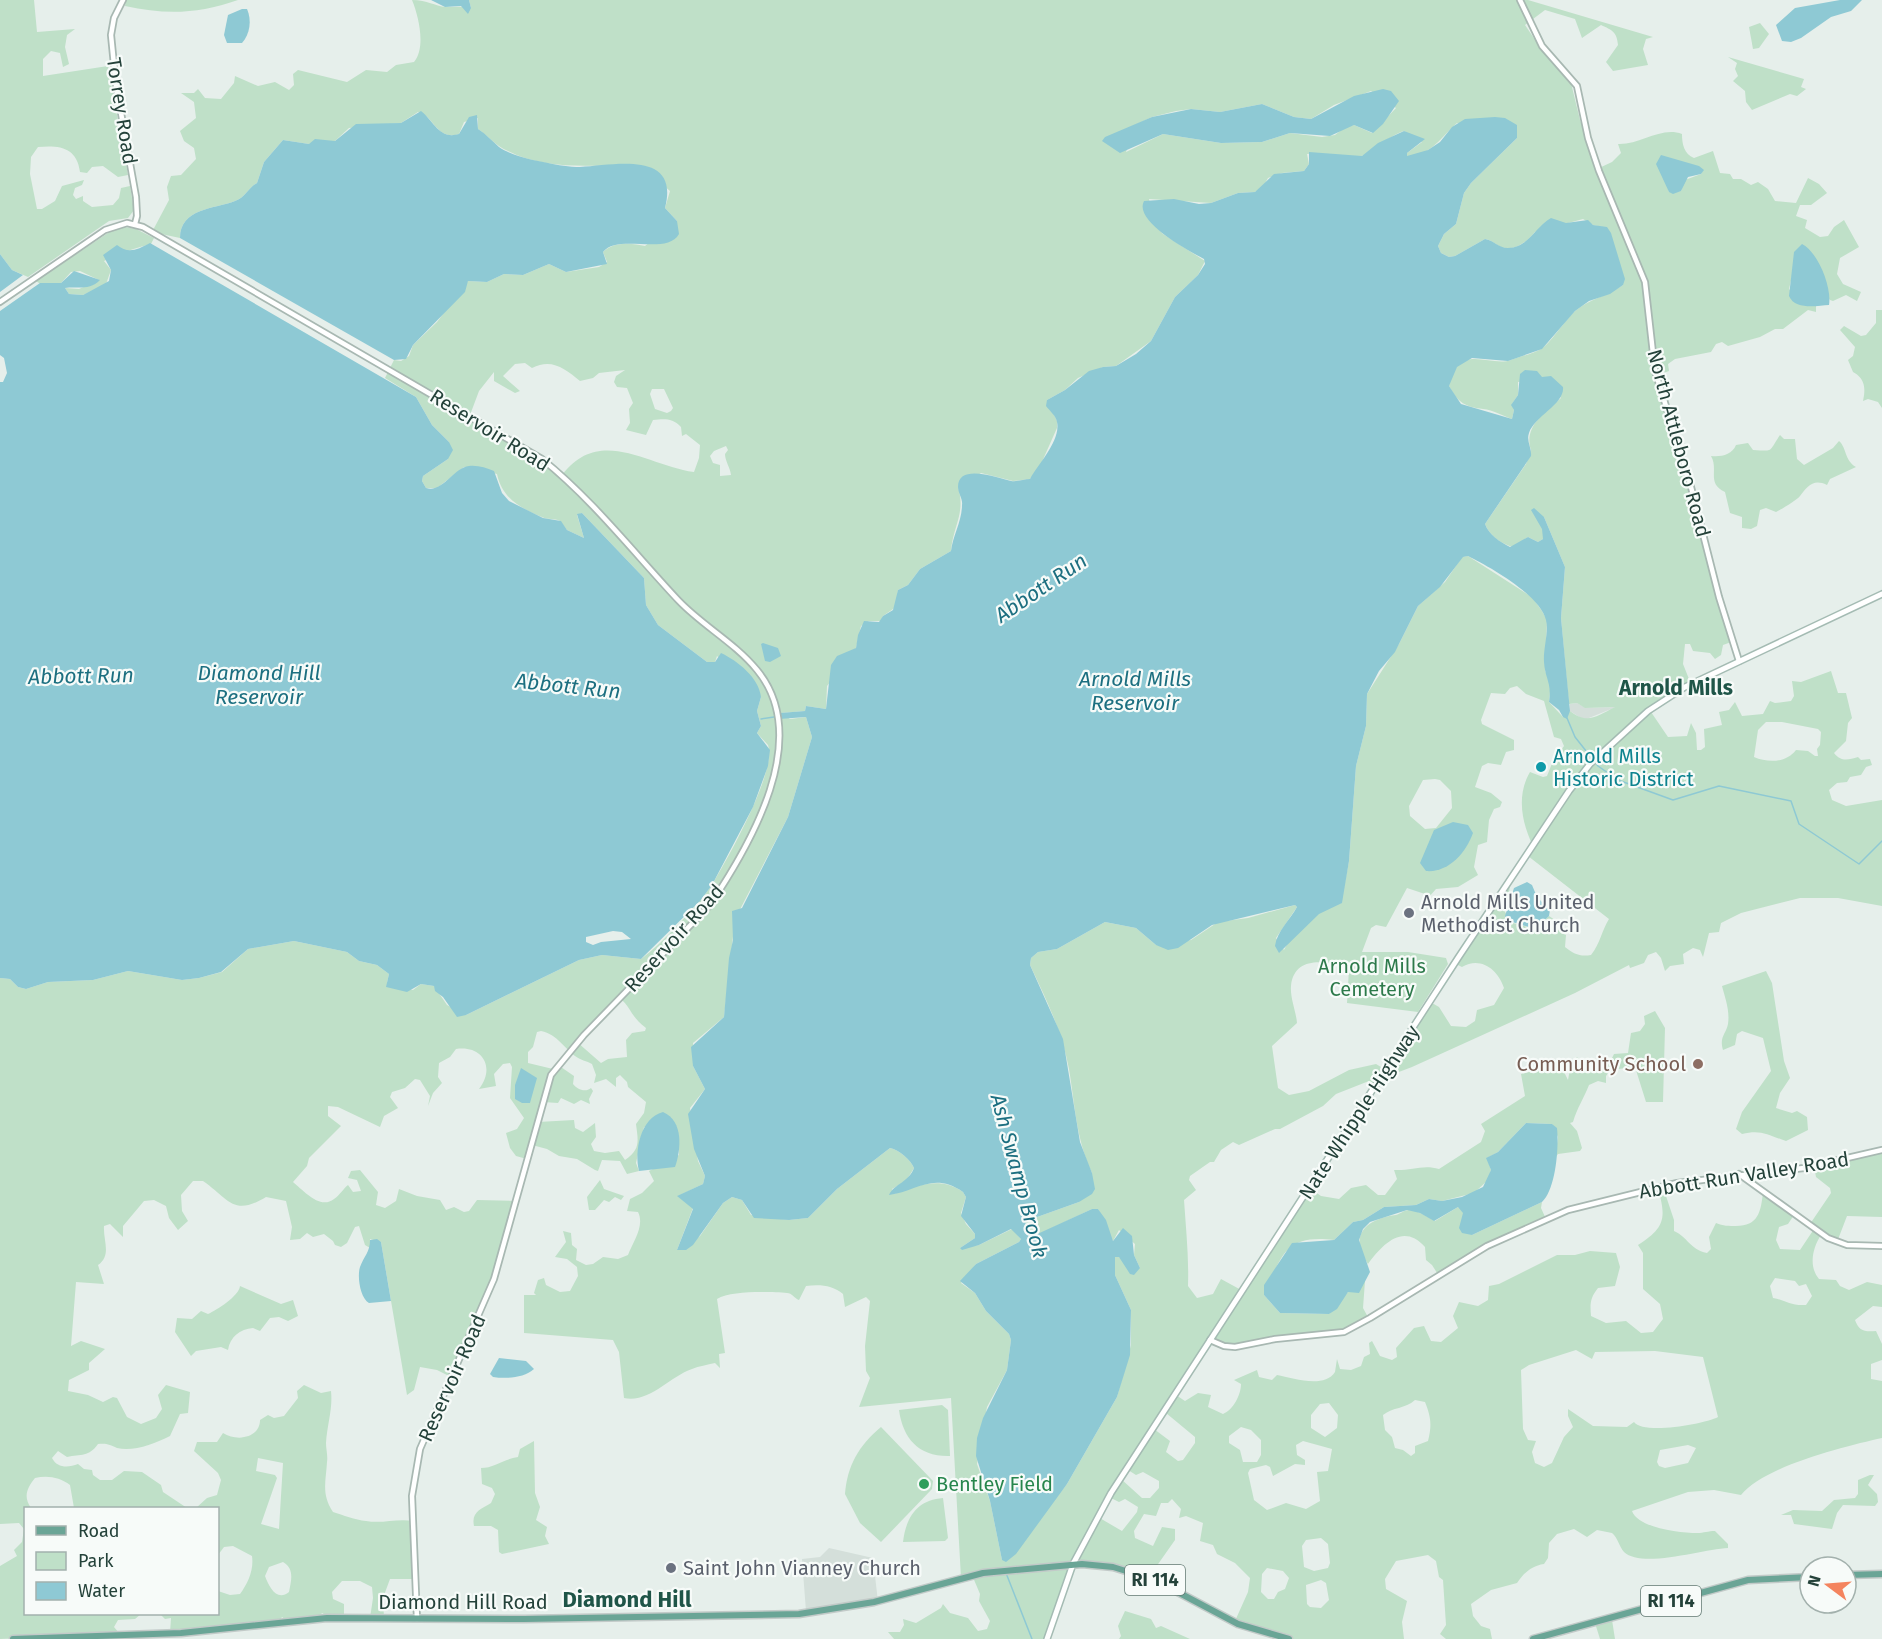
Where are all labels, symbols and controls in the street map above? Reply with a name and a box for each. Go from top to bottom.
street label: Torrey Road [102,56,142,166]
street label: North Attleboro Road [1642,346,1716,540]
street label: Reservoir Road [426,384,554,476]
water label: Abbott Run [989,548,1092,629]
water label: Diamond Hill Reservoir [197,660,321,710]
water label: Abbott Run [27,662,134,690]
water label: Arnold Mills Reservoir [1078,666,1191,716]
water label: Abbott Run [513,667,622,704]
district label: Arnold Mills [1618,675,1733,701]
place label: Arnold Mills Historic District [1553,744,1694,791]
marker: Arnold Mills Historic District [1534,760,1548,774]
street label: Reservoir Road [619,879,729,997]
place label: Arnold Mills United Methodist Church [1421,890,1595,937]
marker: Arnold Mills United Methodist Church [1402,906,1416,920]
park label: Arnold Mills Cemetery [1318,954,1426,1001]
street label: Nate Whipple Highway [1294,1020,1424,1204]
place label: Community School [1517,1052,1686,1076]
marker: Community School [1691,1057,1705,1071]
water label: Ash Swamp Brook [984,1090,1053,1261]
street label: Abbott Run Valley Road [1637,1147,1851,1203]
street label: Reservoir Road [413,1311,491,1445]
place label: Bentley Field [936,1472,1053,1496]
marker: Bentley Field [917,1477,931,1491]
legend [24,1507,219,1615]
text: Road [78,1520,120,1542]
text: Park [78,1550,114,1572]
north arrow [1798,1555,1858,1615]
place label: Saint John Vianney Church [683,1556,921,1580]
marker: Saint John Vianney Church [664,1561,678,1575]
road number: RI 114 [1125,1565,1185,1595]
text: N [1803,1573,1825,1589]
text: Water [78,1580,125,1602]
district label: Diamond Hill [562,1586,692,1613]
road number: RI 114 [1641,1586,1701,1616]
street label: Diamond Hill Road [378,1590,548,1614]

